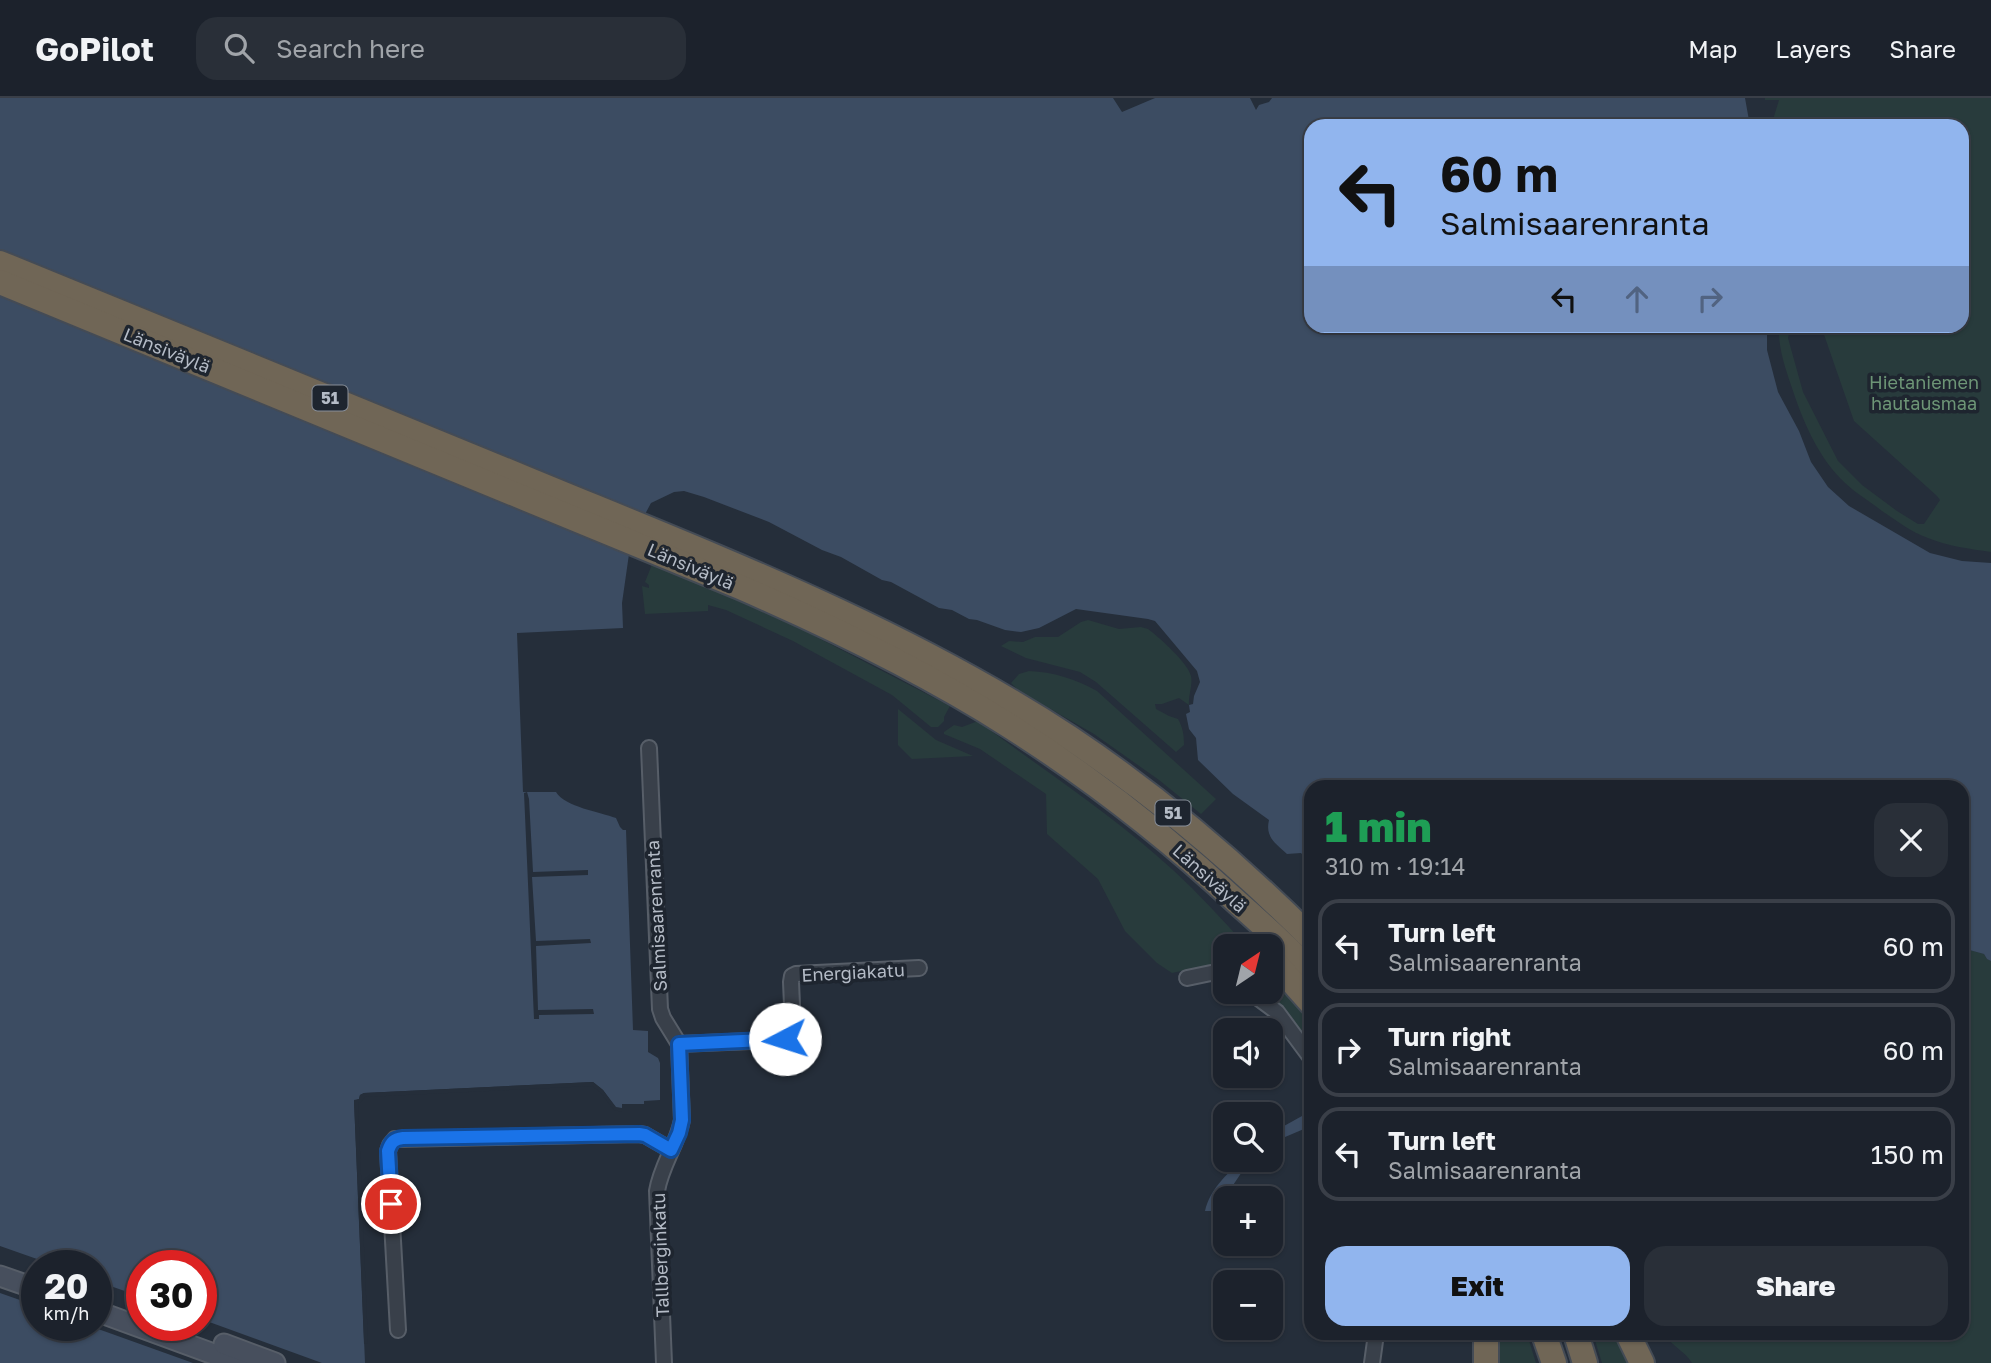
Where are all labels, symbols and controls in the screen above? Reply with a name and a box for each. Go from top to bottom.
search box [196,17,686,80]
text: GoPilot [35,29,154,68]
icon: search [220,29,258,67]
text: Search here [276,33,425,64]
text: Map [1688,34,1737,63]
text: Layers [1775,34,1851,63]
text: Share [1889,34,1956,63]
text: 60 m [1440,144,1558,203]
icon: left [1325,147,1416,238]
text: Salmisaarenranta [1440,204,1710,242]
icon: left [1545,280,1583,318]
icon: ahead [1618,280,1656,318]
icon: right [1691,280,1729,318]
street label: Länsiväylä [120,323,214,377]
park label: Hietaniemen hautausmaa [1869,371,1979,414]
road number: 51 [312,386,348,410]
street label: Länsiväylä [645,538,737,594]
road number: 51 [1156,800,1190,826]
text: 1 min [1325,801,1432,851]
button: close [1874,803,1948,877]
street label: Länsiväylä [1169,839,1251,917]
street label: Salmisaarenranta [641,840,671,992]
text: 310 m · 19:14 [1325,852,1466,880]
text: Turn left [1388,917,1496,948]
icon: left [1329,927,1367,965]
text: 60 m [1883,931,1944,962]
north arrow [1213,934,1283,1004]
map controls [1213,934,1283,1340]
text: Salmisaarenranta [1388,948,1582,976]
street label: Energiakatu [801,958,905,986]
position arrow [748,1002,822,1076]
button: sound [1213,1018,1283,1088]
text: Turn right [1388,1021,1511,1052]
icon: right [1329,1031,1367,1069]
text: 60 m [1883,1035,1944,1066]
text: Salmisaarenranta [1388,1052,1582,1080]
button: search [1213,1102,1283,1172]
text: Turn left [1388,1125,1496,1156]
icon: left [1329,1135,1367,1173]
text: 150 m [1871,1139,1944,1170]
text: Salmisaarenranta [1388,1156,1582,1184]
pin [361,1174,421,1234]
icon: arrive [372,1185,410,1223]
button: + [1213,1186,1283,1256]
street label: Tallberginkatu [647,1192,673,1318]
button: Exit [1325,1246,1630,1326]
button: Share [1644,1246,1948,1326]
speed limit sign: 30 [126,1250,217,1341]
text: 20 [44,1265,89,1307]
button: − [1213,1270,1283,1340]
text: km/h [44,1302,89,1324]

